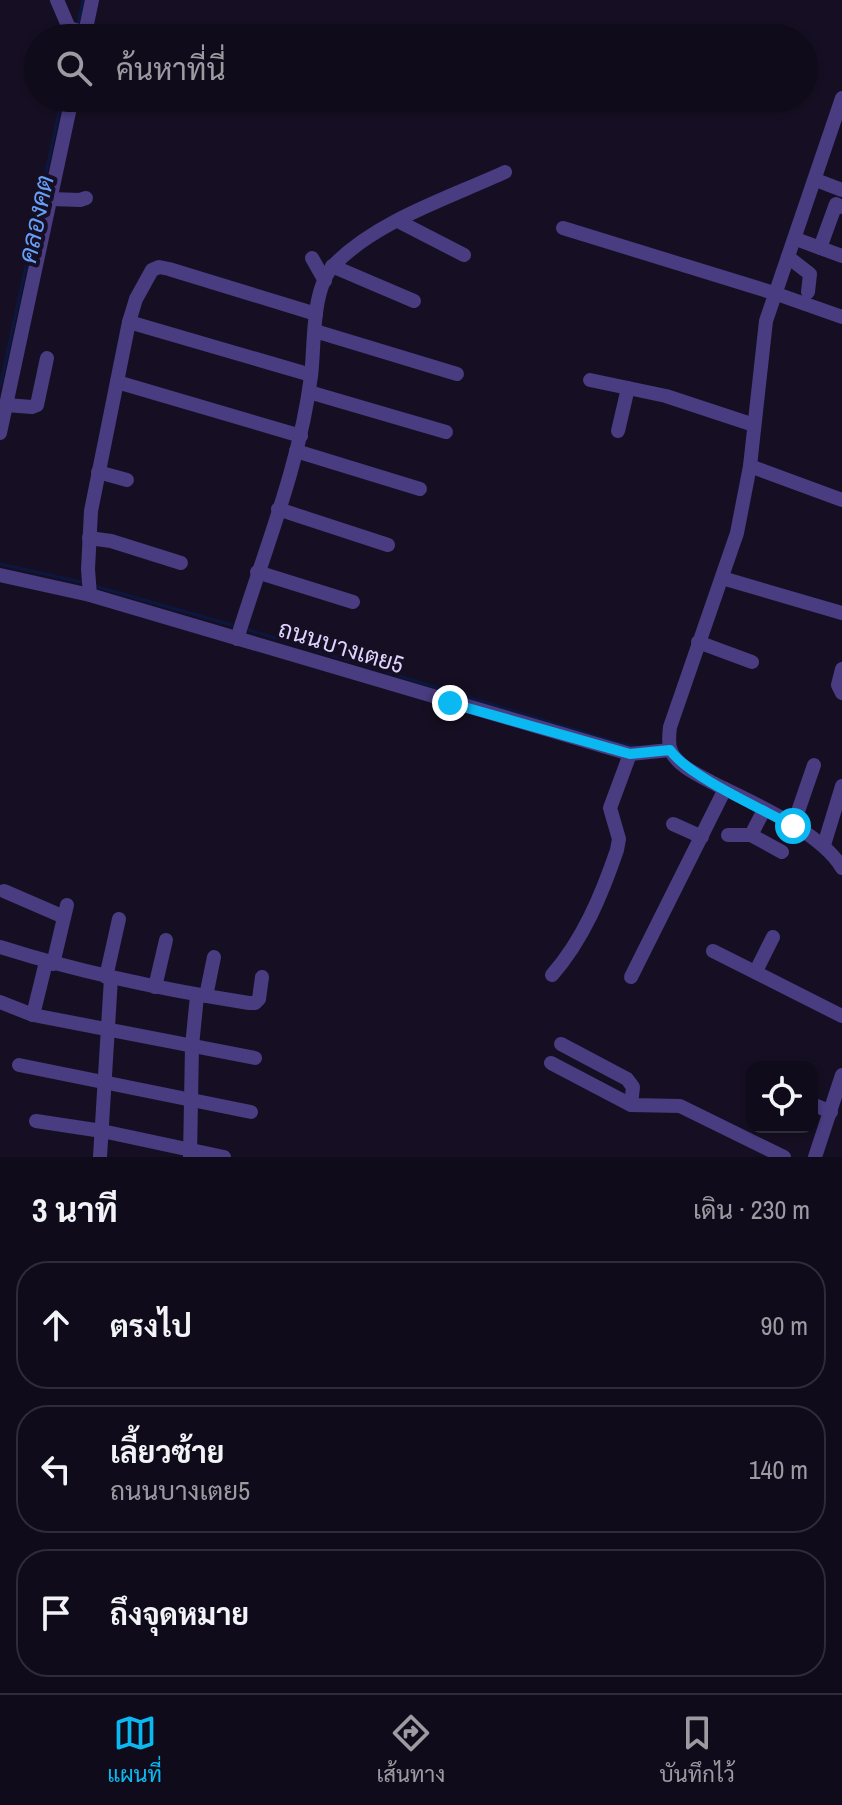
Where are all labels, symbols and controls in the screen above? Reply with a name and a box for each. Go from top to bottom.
search box [24,24,818,112]
icon: search [52,46,96,90]
text: ค้นหาที่นี่ [116,49,226,89]
water label: คลองคต [9,172,62,266]
street label: ถนนบางเตย5 [275,612,408,680]
route end [432,685,468,721]
route start [775,808,811,844]
map controls [746,1061,818,1133]
button: locate [746,1061,818,1133]
text: 3 นาที [32,1187,118,1233]
text: เดิน · 230 m [693,1192,810,1227]
icon: ahead [34,1303,78,1347]
text: ตรงไป [110,1306,192,1346]
text: 90 m [761,1308,808,1343]
text: เลี้ยวซ้าย [110,1432,224,1472]
icon: left [34,1447,78,1491]
text: 140 m [749,1452,808,1487]
text: ถนนบางเตย5 [110,1473,250,1508]
icon: arrive [34,1591,78,1635]
text: ถึงจุดหมาย [110,1594,249,1634]
tab: แผนที่ [107,1711,162,1789]
tab: เส้นทาง [376,1711,445,1789]
tab: บันทึกไว้ [660,1711,735,1789]

